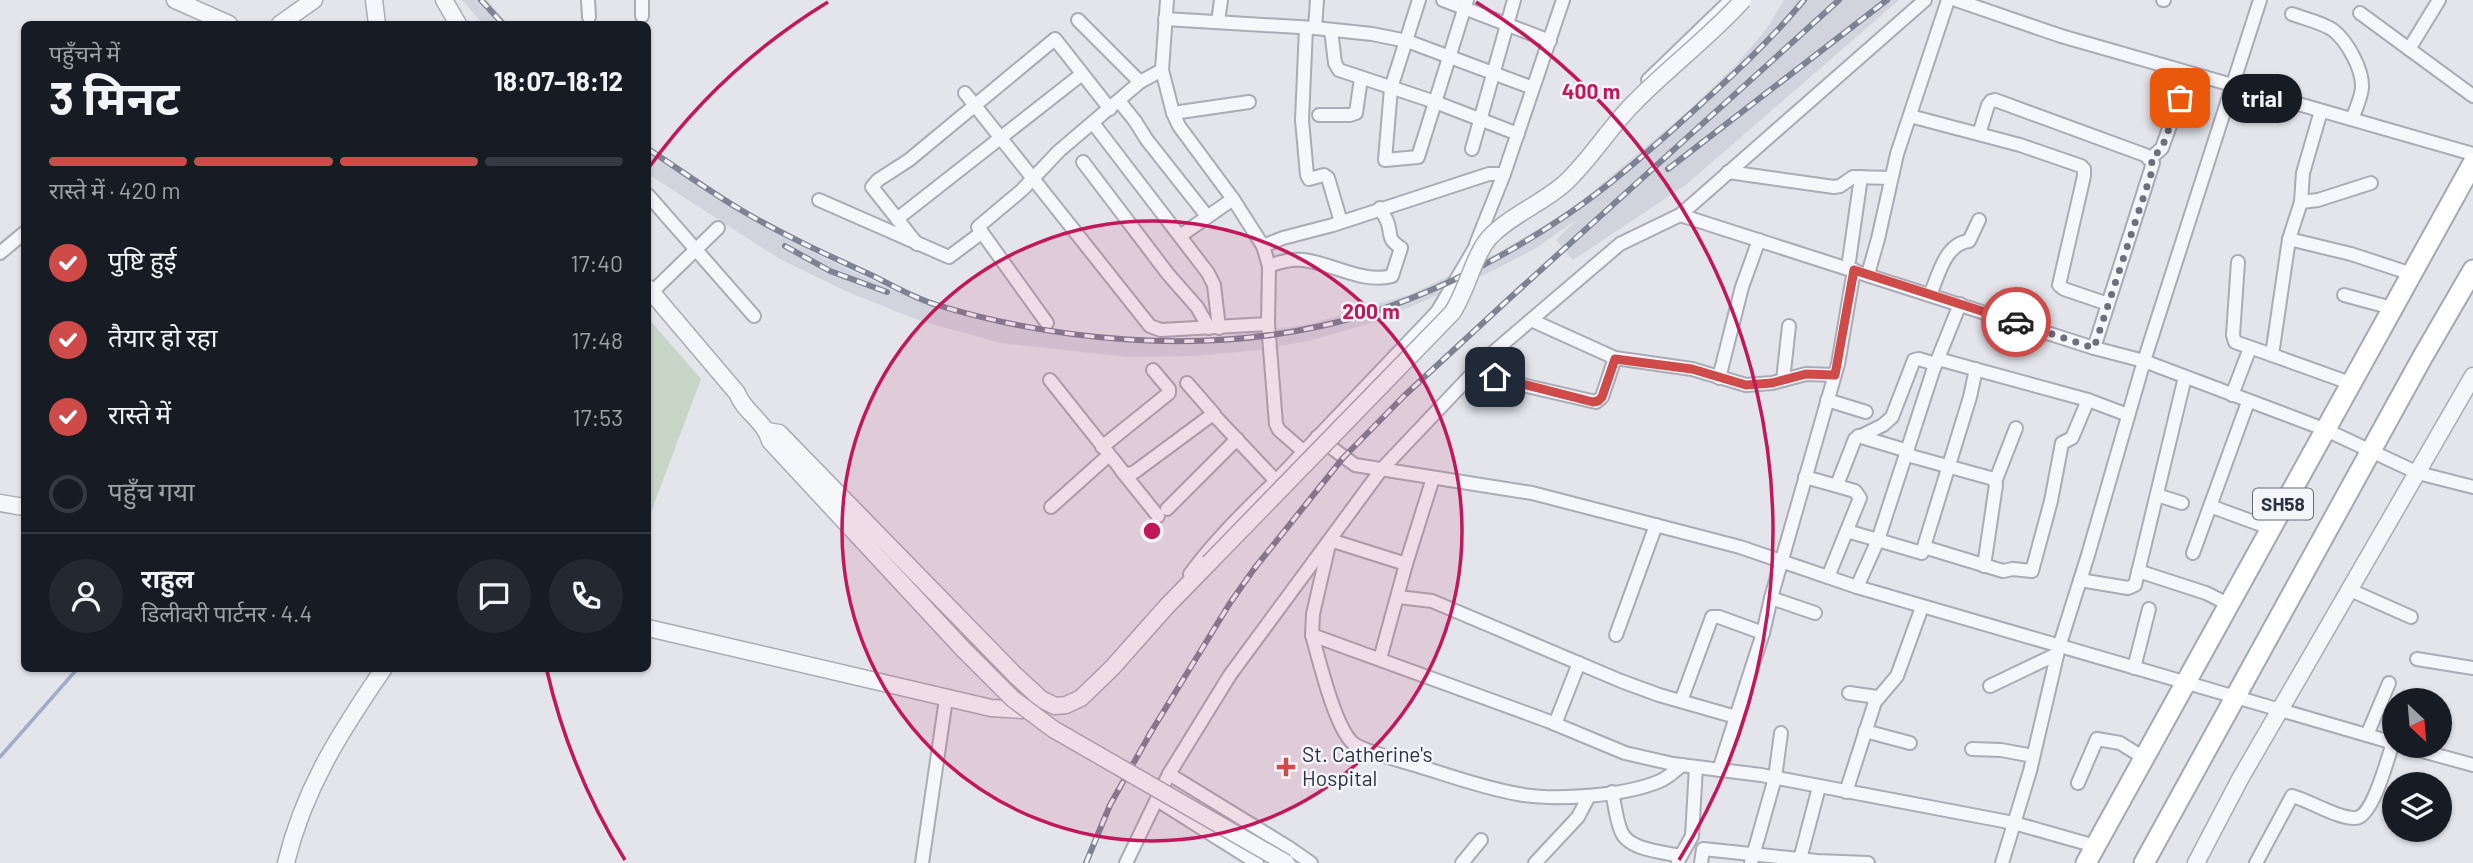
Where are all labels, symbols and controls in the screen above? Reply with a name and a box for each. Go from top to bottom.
text: पहुँचने में [49,39,120,67]
text: 18:07–18:12 [494,65,623,96]
pin [2150,68,2210,128]
text: 3 मिनट [49,69,180,124]
callout: trial [2222,74,2302,122]
text: 400 m [1562,78,1620,103]
icon: bag [2161,79,2199,117]
text: trial [2241,84,2283,112]
text: रास्ते में · 420 m [49,176,180,204]
icon: check [49,244,87,282]
text: पुष्टि हुई [108,244,176,275]
text: 17:40 [571,249,623,277]
courier [1981,287,2051,357]
text: 200 m [1342,298,1400,323]
icon: car [1997,303,2035,341]
icon: check [49,321,87,359]
text: तैयार हो रहा [108,321,217,352]
text: 17:48 [572,326,623,354]
pin [1465,347,1525,407]
icon: home [1476,358,1514,396]
icon: check [49,398,87,436]
text: रास्ते में [108,398,171,429]
text: 17:53 [573,403,623,431]
text: पहुँच गया [108,475,195,506]
road number: SH58 [2253,489,2313,520]
centre of rings [1140,519,1164,543]
button: person [49,559,123,633]
button: chat [457,559,531,633]
button: phone [549,559,623,633]
text: राहुल [141,562,194,593]
text: डिलीवरी पार्टनर · 4.4 [141,599,312,627]
north arrow [2382,688,2452,758]
map controls [2382,688,2452,842]
place label: St. Catherine's Hospital [1302,741,1433,790]
marker: St. Catherine's Hospital [1276,757,1296,777]
button: layers [2382,772,2452,842]

